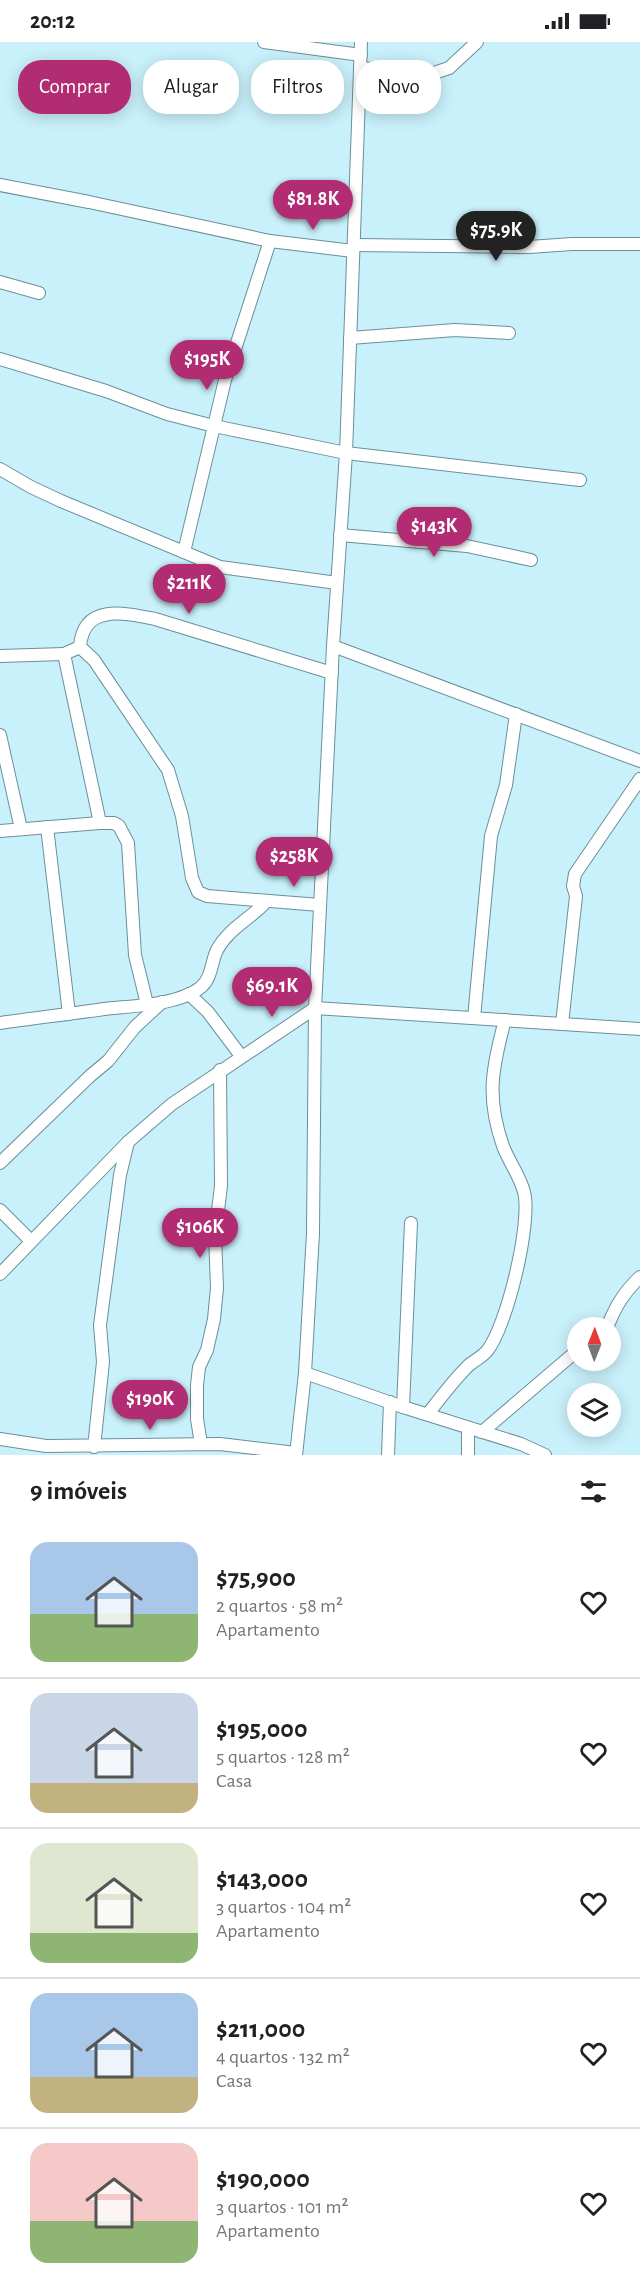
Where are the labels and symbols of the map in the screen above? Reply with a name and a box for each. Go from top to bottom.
pin: $81.8K [264,180,362,231]
pin: $75.9K [447,211,545,262]
pin: $195K [165,340,249,391]
pin: $143K [392,507,476,558]
pin: $211K [147,564,231,615]
pin: $258K [252,837,336,888]
pin: $69.1K [223,967,321,1018]
pin: $106K [158,1208,242,1259]
north arrow [567,1317,621,1371]
pin: $190K [108,1380,192,1431]

